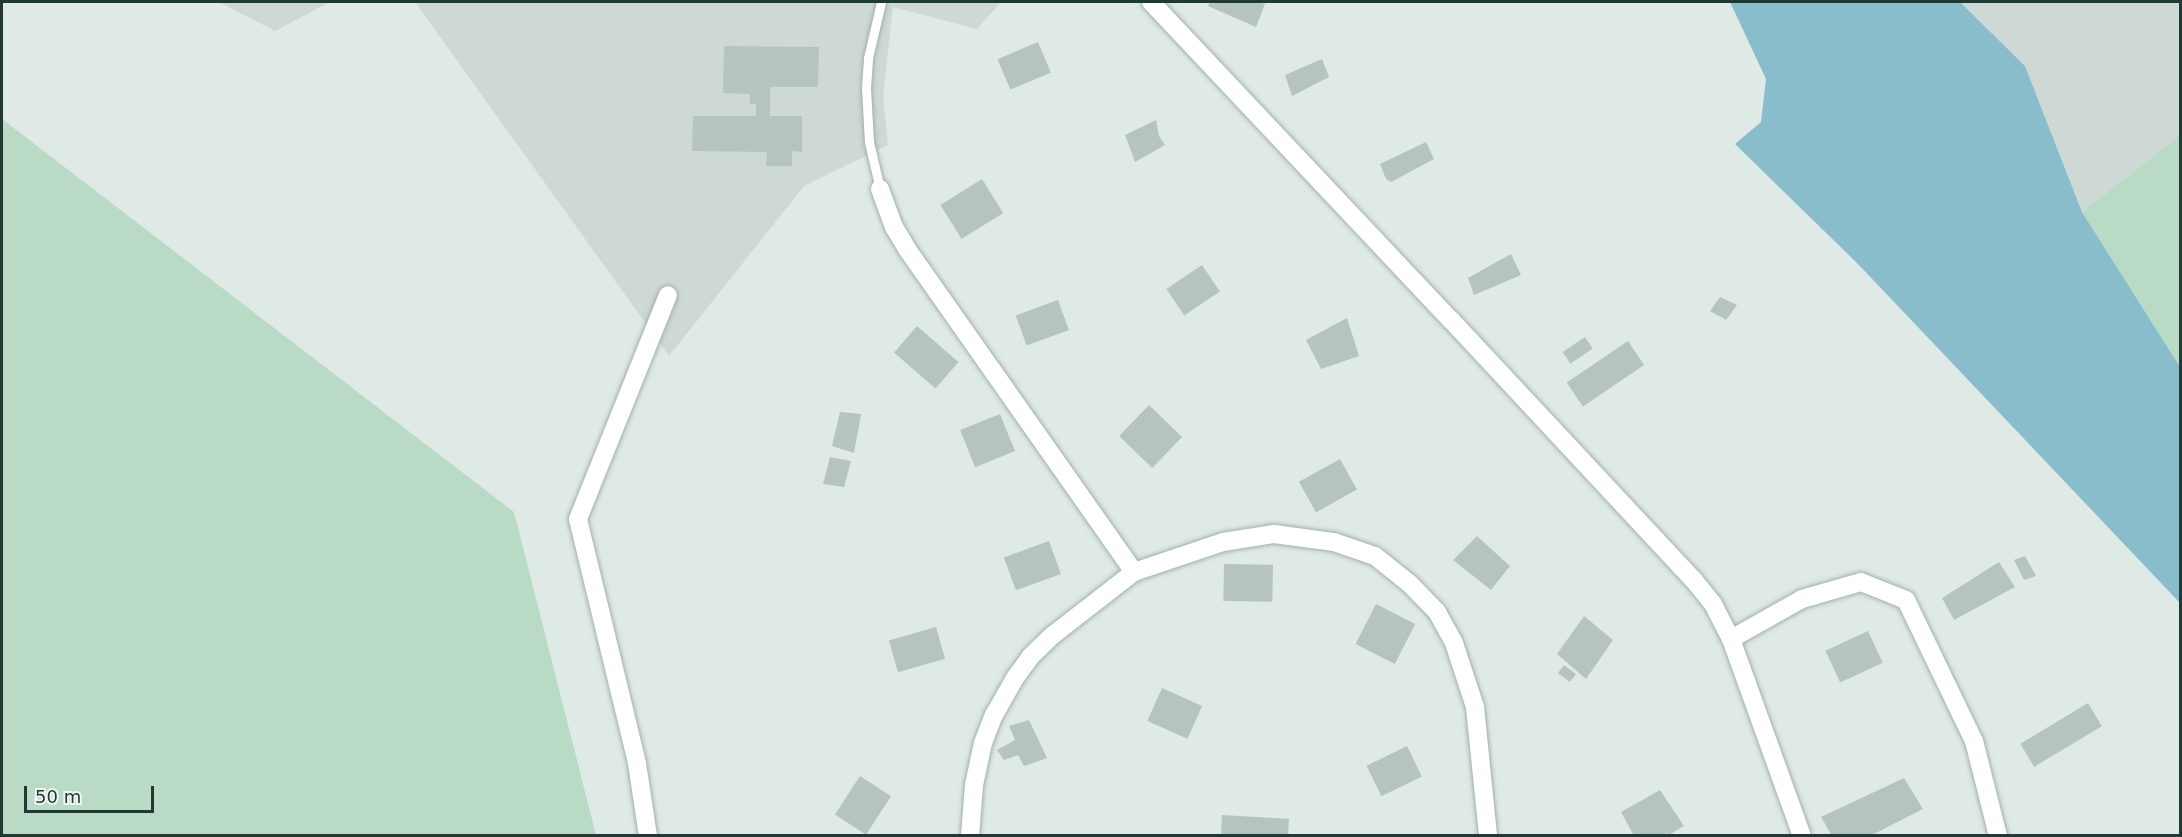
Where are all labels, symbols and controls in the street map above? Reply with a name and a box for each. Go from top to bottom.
scale bar [27,774,158,812]
text: 50 m [35,786,81,807]

